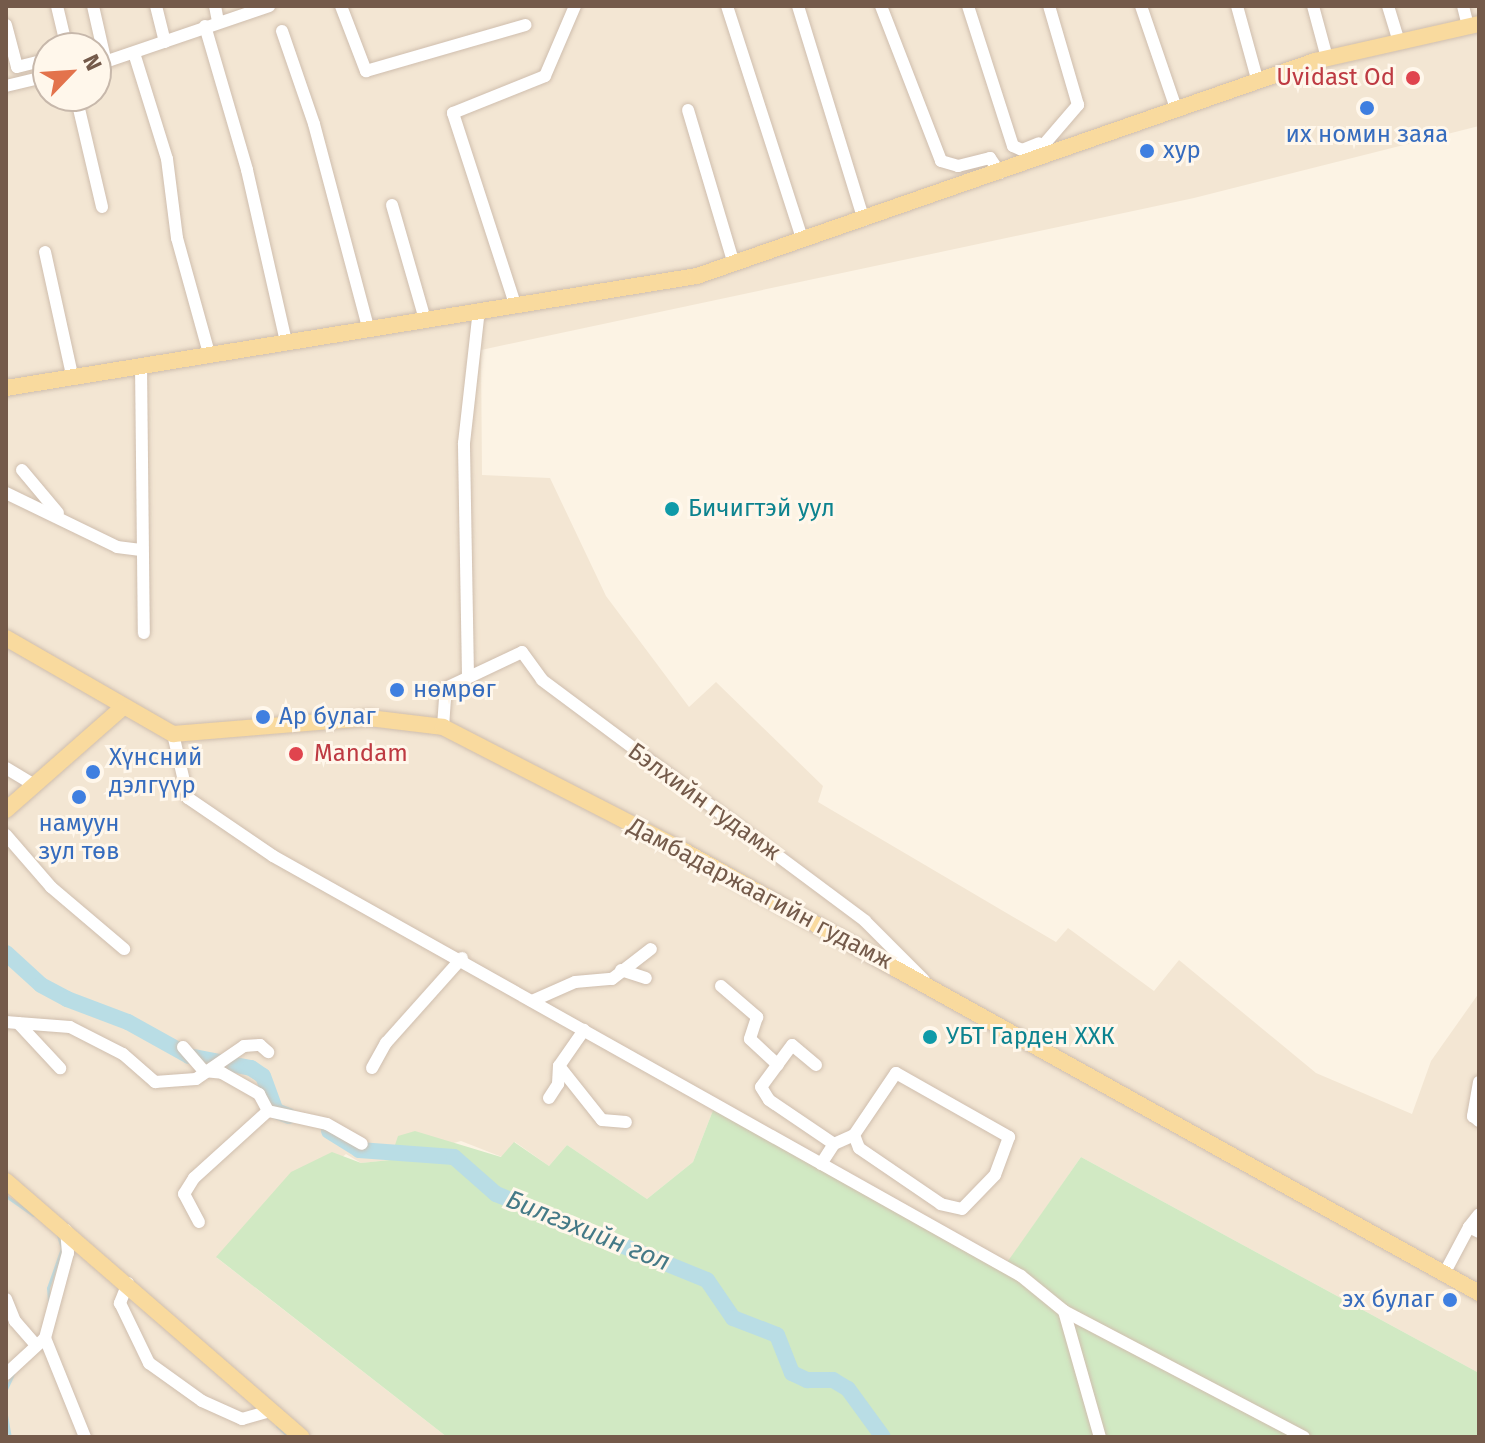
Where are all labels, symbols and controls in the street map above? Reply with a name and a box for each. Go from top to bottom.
north arrow [32,32,112,112]
text: N [77,50,108,75]
place label: Uvidast Od [1276,64,1395,92]
marker: Uvidast Od [1402,67,1424,89]
marker: их номин заяа [1358,99,1376,117]
place label: их номин заяа [1286,121,1448,149]
place label: хур [1163,137,1201,165]
marker: хур [1138,142,1156,160]
place label: Бичигтэй уул [688,495,835,523]
marker: Бичигтэй уул [663,500,681,518]
place label: нөмрөг [413,676,496,704]
marker: нөмрөг [388,681,406,699]
place label: Ар булаг [279,703,376,731]
marker: Ар булаг [254,708,272,726]
street label: Бэлхийн гудамж [622,737,786,867]
place label: Mandam [314,740,408,768]
marker: Mandam [285,743,307,765]
place label: Хүнсний дэлгүүр [109,744,202,800]
marker: Хүнсний дэлгүүр [84,763,102,781]
marker: намуун зул төв [70,788,88,806]
place label: намуун зул төв [38,810,120,866]
street label: Дамбадаржаагийн гудамж [623,812,897,976]
place label: УБТ Гарден ХХК [946,1023,1115,1051]
marker: УБТ Гарден ХХК [921,1028,939,1046]
water label: Билгэхийн гол [501,1184,675,1278]
place label: эх булаг [1342,1286,1434,1314]
marker: эх булаг [1441,1291,1459,1309]

